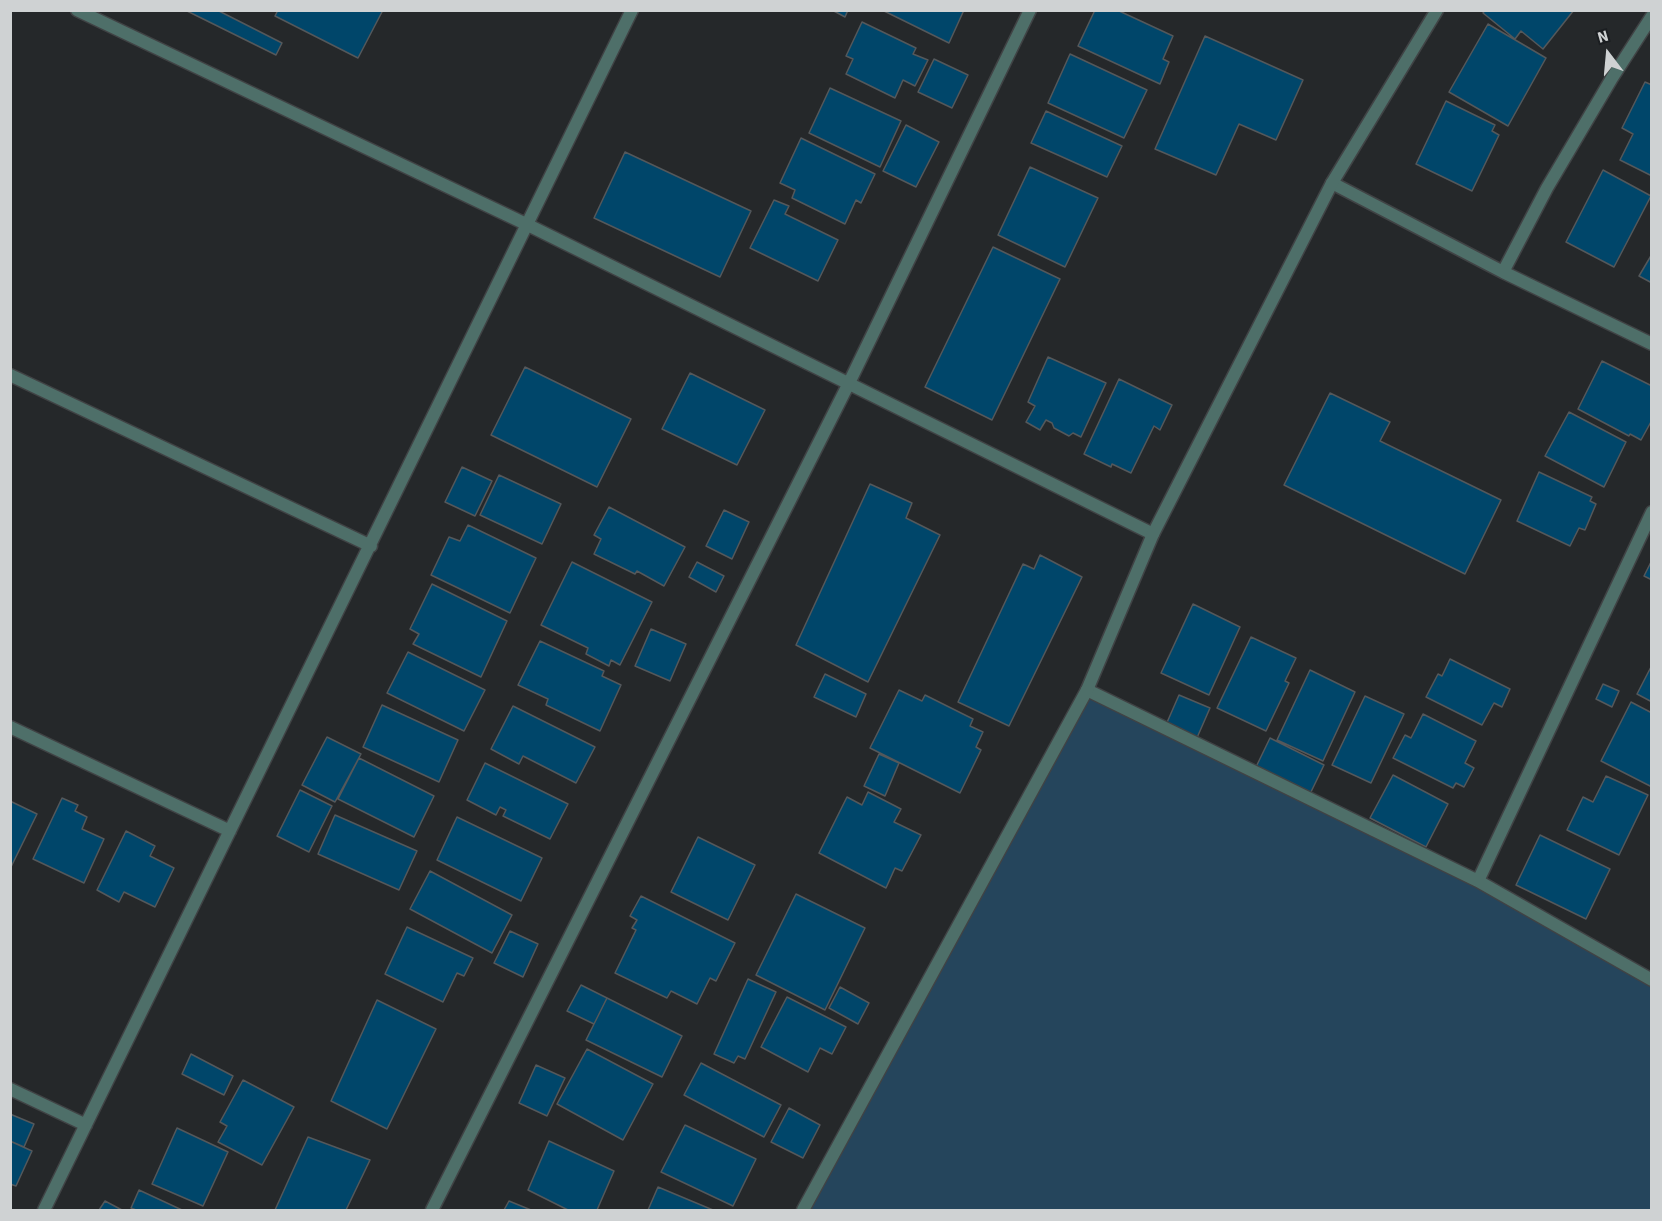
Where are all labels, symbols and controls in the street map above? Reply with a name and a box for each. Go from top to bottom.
north arrow [1578,24,1638,84]
text: N [1595,25,1611,49]

